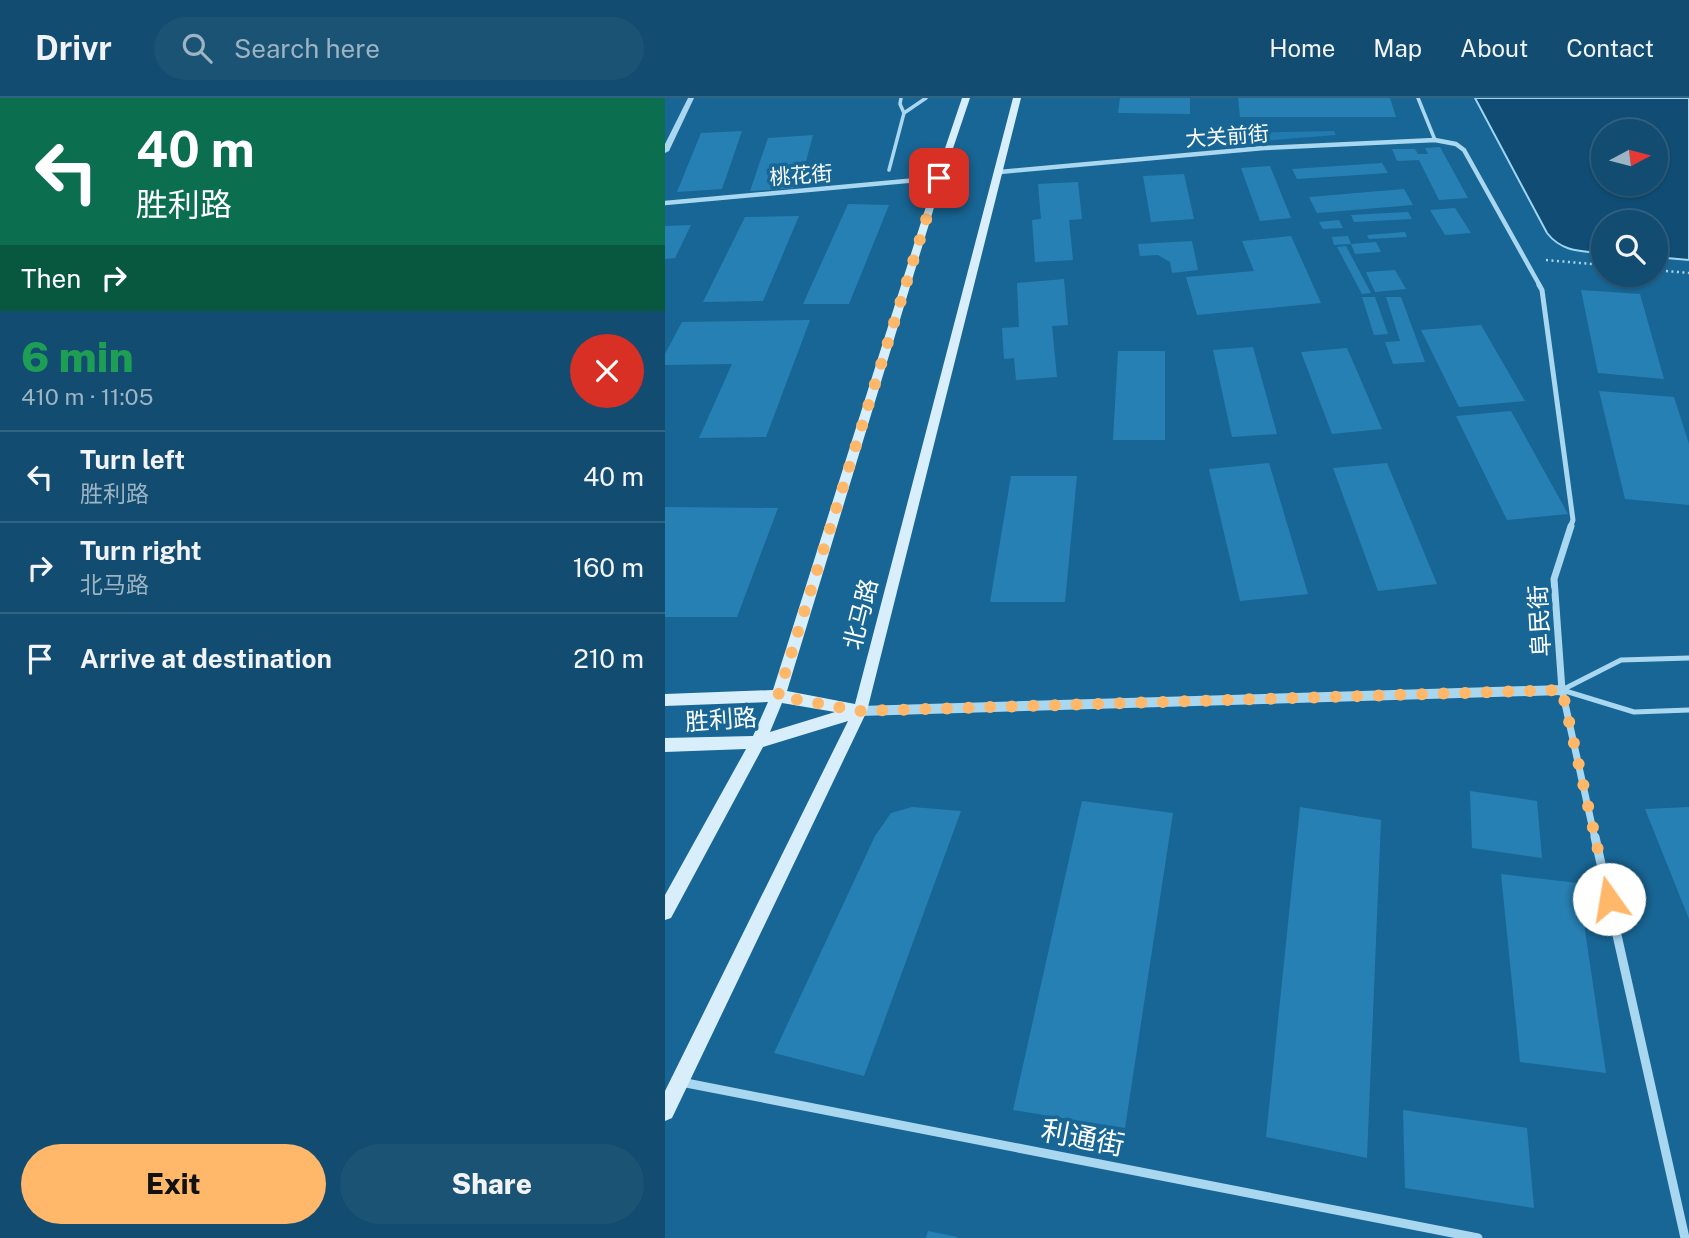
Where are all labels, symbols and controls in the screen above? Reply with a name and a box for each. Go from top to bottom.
search box [154,17,644,80]
text: Drivr [35,29,112,67]
icon: search [178,29,216,67]
text: Search here [234,33,380,64]
text: Home [1269,34,1335,62]
text: Map [1373,34,1422,62]
text: About [1460,34,1528,62]
text: Contact [1566,34,1654,62]
north arrow [1591,119,1668,196]
map controls [1591,119,1668,287]
text: 40 m [136,120,255,178]
street label: 大关前街 [1184,121,1270,151]
icon: left [21,126,112,217]
pin [909,148,969,208]
icon: arrive [920,159,958,197]
street label: 桃花街 [769,160,833,190]
text: 胜利路 [136,186,232,223]
button: search [1591,210,1668,287]
icon: right [95,259,133,297]
text: Then [21,263,81,294]
text: 6 min [21,332,134,381]
button: close [570,334,644,408]
text: 410 m · 11:05 [21,383,153,410]
text: Turn left [80,444,185,475]
icon: left [21,458,59,496]
text: 40 m [583,461,644,492]
text: 胜利路 [80,480,149,507]
text: Turn right [80,535,202,566]
icon: right [21,549,59,587]
text: 160 m [573,552,644,583]
text: 北马路 [80,571,149,598]
street label: 北马路 [838,576,882,652]
street label: 阜民街 [1523,584,1555,658]
icon: arrive [21,640,59,678]
text: Arrive at destination [80,643,332,674]
text: 210 m [573,643,644,674]
street label: 胜利路 [684,703,758,735]
position arrow [1572,862,1646,936]
street label: 利通街 [1039,1113,1127,1161]
button: Exit [21,1144,326,1224]
button: Share [340,1144,644,1224]

